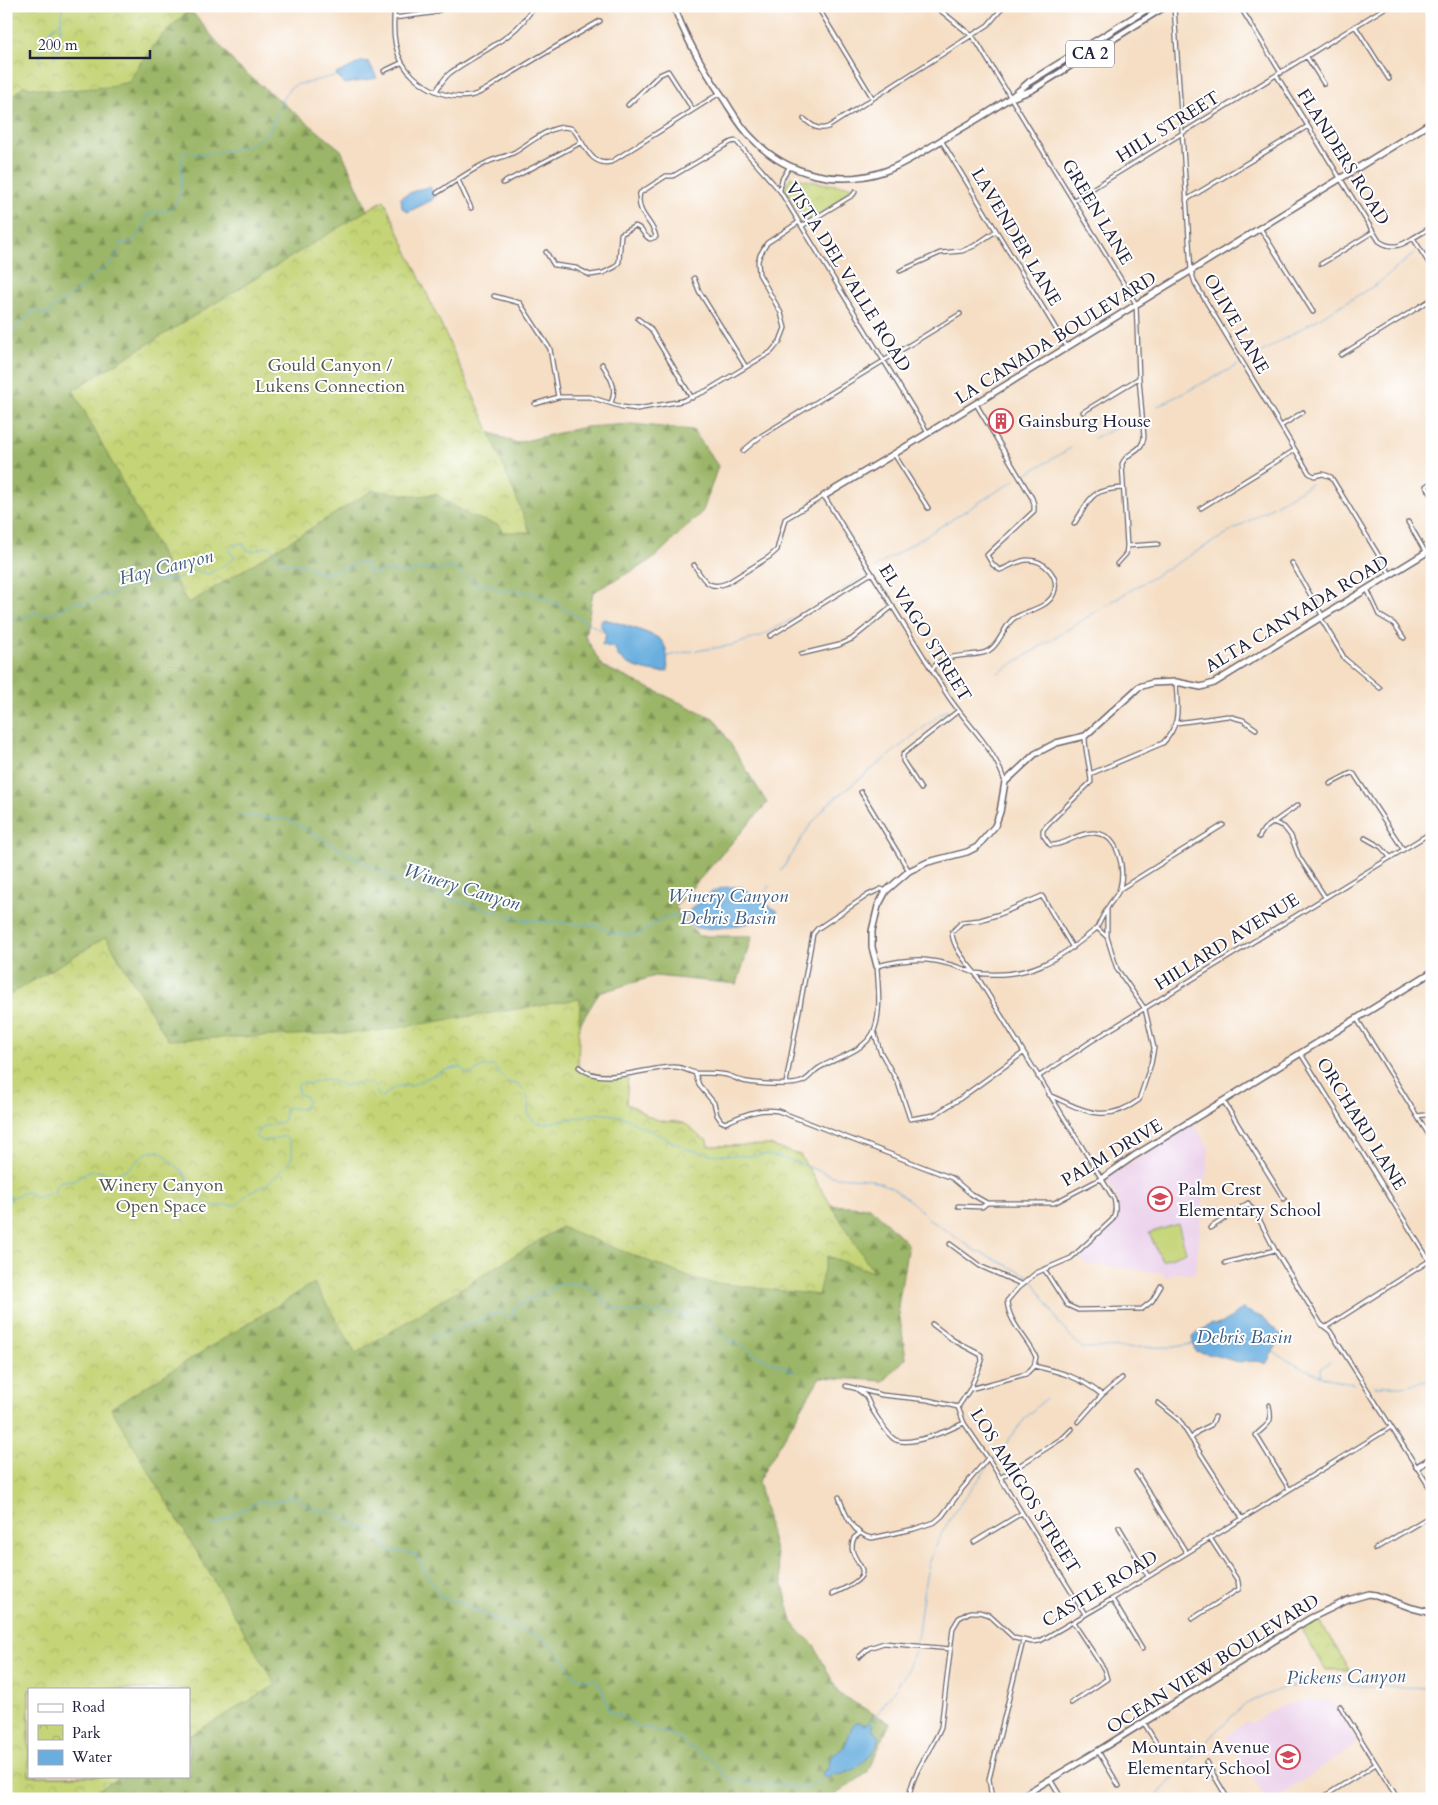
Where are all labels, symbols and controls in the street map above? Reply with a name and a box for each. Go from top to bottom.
scale bar [30,28,150,60]
text: 200 m [38,35,78,55]
road number: CA 2 [1066,41,1114,68]
street label: FLANDERS ROAD [1291,84,1395,230]
street label: HILL STREET [1111,85,1225,169]
street label: GREEN LANE [1056,154,1138,270]
street label: LAVENDER LANE [965,163,1067,311]
street label: VISTA DEL VALLE ROAD [779,177,917,377]
street label: LA CANADA BOULEVARD [951,266,1161,410]
street label: OLIVE LANE [1197,269,1275,379]
park label: Gould Canyon / Lukens Connection [255,353,406,399]
building icon: Gainsburg House [988,408,1014,434]
place label: Gainsburg House [1018,409,1151,434]
water label: Hay Canyon [116,543,217,591]
street label: ALTA CANYADA ROAD [1200,549,1394,679]
street label: EL VAGO STREET [873,560,977,706]
water label: Winery Canyon [401,857,524,917]
water label: Winery Canyon Debris Basin [668,883,789,931]
street label: HILLARD AVENUE [1150,887,1304,997]
street label: ORCHARD LANE [1310,1053,1412,1195]
street label: PALM DRIVE [1057,1113,1167,1193]
park label: Winery Canyon Open Space [97,1173,225,1219]
place label: Palm Crest Elementary School [1178,1177,1321,1223]
school or university icon: Palm Crest Elementary School [1147,1186,1173,1212]
water label: Debris Basin [1196,1324,1292,1350]
street label: LOS AMIGOS STREET [964,1404,1086,1578]
street label: CASTLE ROAD [1037,1545,1163,1633]
street label: OCEAN VIEW BOULEVARD [1102,1588,1324,1740]
water label: Pickens Canyon [1286,1663,1407,1691]
legend [28,1688,190,1778]
text: Road [72,1697,105,1717]
text: Park [72,1723,101,1743]
place label: Mountain Avenue Elementary School [1127,1735,1270,1781]
school or university icon: Mountain Avenue Elementary School [1275,1744,1301,1770]
text: Water [71,1747,113,1767]

